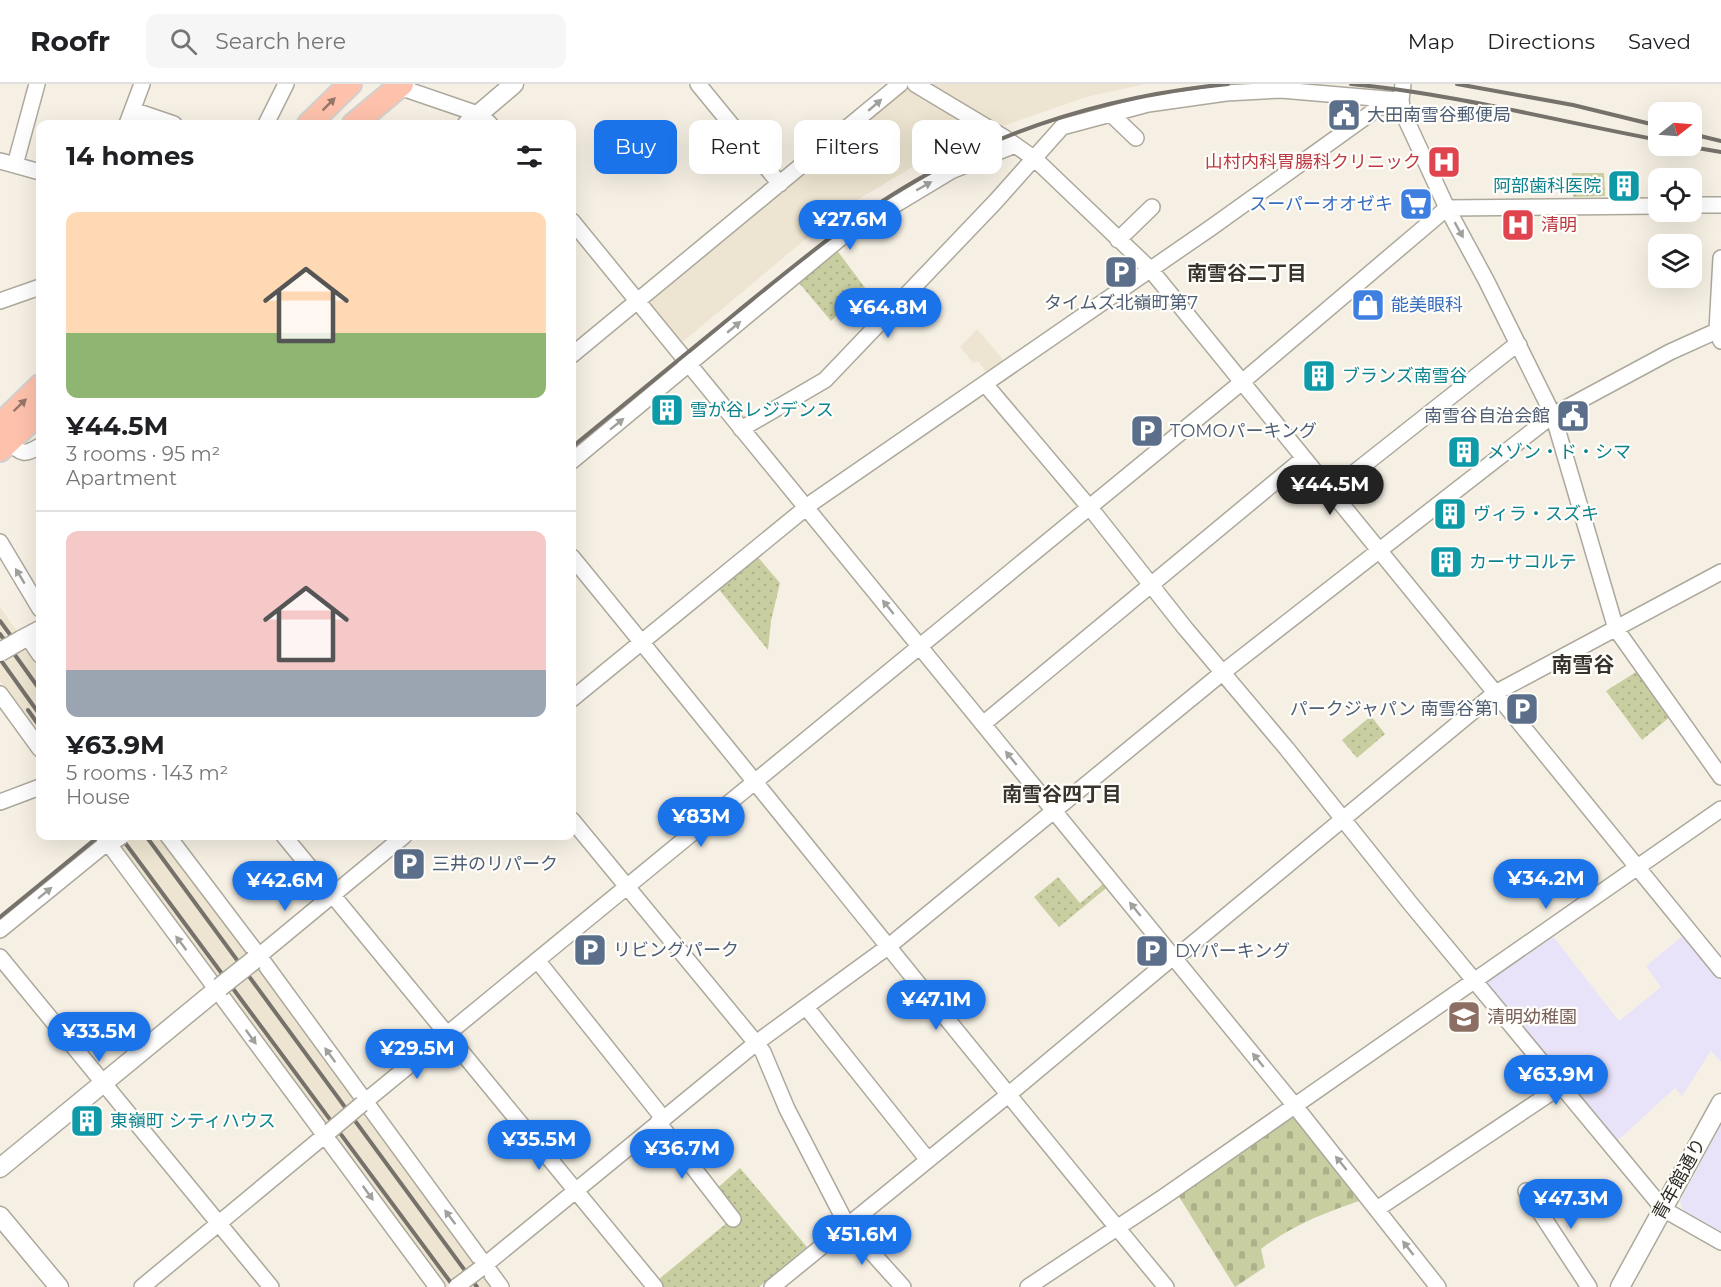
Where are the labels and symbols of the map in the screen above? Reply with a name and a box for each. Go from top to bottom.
public building icon: 大田南雪谷郵便局 [1326,97,1362,133]
one-way arrow [322,98,336,112]
one-way arrow [867,99,883,112]
north arrow [1648,102,1702,156]
place label: 大田南雪谷郵便局 [1367,104,1511,126]
hospital icon: 山村内科胃腸科クリニック [1426,144,1462,180]
place label: 山村内科胃腸科クリニック [1205,151,1421,173]
building icon: 阿部歯科医院 [1606,168,1642,204]
place label: 阿部歯科医院 [1493,175,1601,197]
one-way arrow [916,181,933,191]
supermarket icon: スーパーオオゼキ [1398,186,1434,222]
place label: スーパーオオゼキ [1249,193,1393,215]
pin: ¥27.6M [801,200,899,251]
hospital icon: 清明 [1500,207,1536,243]
place label: 清明 [1541,214,1577,236]
one-way arrow [1454,222,1464,239]
parking icon: タイムズ北嶺町第7 [1103,254,1139,290]
district label: 南雪谷二丁目 [1187,261,1307,285]
shop icon: 能美眼科 [1350,287,1386,323]
pin: ¥64.8M [839,288,937,339]
place label: タイムズ北嶺町第7 [1044,292,1198,314]
place label: 能美眼科 [1391,294,1463,316]
one-way arrow [726,321,741,334]
building icon: ブランズ南雪谷 [1301,358,1337,394]
place label: ブランズ南雪谷 [1342,365,1468,387]
building icon: 雪が谷レジデンス [649,392,685,428]
public building icon: 南雪谷自治会館 [1555,398,1591,434]
one-way arrow [13,399,27,413]
place label: 雪が谷レジデンス [690,399,834,421]
place label: 南雪谷自治会館 [1424,405,1550,427]
parking icon: TOMOパーキング [1129,413,1165,449]
one-way arrow [609,418,625,431]
place label: TOMOパーキング [1170,420,1317,442]
building icon: メゾン・ド・シマ [1446,434,1482,470]
place label: メゾン・ド・シマ [1487,441,1631,463]
pin: ¥44.5M [1281,465,1379,516]
building icon: ヴィラ・スズキ [1432,496,1468,532]
place label: ヴィラ・スズキ [1473,503,1599,525]
building icon: カーサコルテ [1428,544,1464,580]
place label: カーサコルテ [1469,551,1577,573]
one-way arrow [15,568,26,584]
one-way arrow [882,600,895,615]
district label: 南雪谷 [1552,652,1615,677]
parking icon: パークジャパン 南雪谷第1 [1504,691,1540,727]
place label: パークジャパン 南雪谷第1 [1290,698,1499,720]
one-way arrow [1006,751,1018,766]
district label: 南雪谷四丁目 [1002,782,1122,806]
pin: ¥83M [665,797,737,848]
parking icon: 三井のリパーク [391,846,427,882]
place label: 三井のリパーク [432,853,558,875]
pin: ¥34.2M [1497,859,1595,910]
pin: ¥42.6M [236,861,334,912]
one-way arrow [37,887,52,900]
one-way arrow [1129,902,1141,917]
parking icon: リビングパーク [572,932,608,968]
parking icon: DYパーキング [1134,933,1170,969]
one-way arrow [176,935,188,950]
place label: リビングパーク [613,939,739,961]
place label: DYパーキング [1175,940,1290,962]
pin: ¥47.1M [887,980,985,1031]
school or university icon: 清明幼稚園 [1446,999,1482,1035]
place label: 清明幼稚園 [1487,1006,1577,1028]
pin: ¥33.5M [50,1012,148,1063]
one-way arrow [245,1028,257,1044]
pin: ¥29.5M [368,1029,466,1080]
one-way arrow [324,1047,336,1063]
one-way arrow [1252,1053,1265,1068]
pin: ¥63.9M [1507,1055,1605,1106]
building icon: 東嶺町 シティハウス [69,1103,105,1139]
place label: 東嶺町 シティハウス [110,1110,276,1132]
pin: ¥35.5M [490,1120,588,1171]
pin: ¥36.7M [633,1129,731,1180]
street label: 青年館通り [1648,1134,1710,1224]
one-way arrow [1334,1155,1347,1171]
pin: ¥47.3M [1522,1179,1620,1230]
one-way arrow [362,1184,374,1200]
one-way arrow [445,1210,457,1225]
pin: ¥51.6M [813,1215,911,1266]
one-way arrow [1401,1240,1414,1256]

